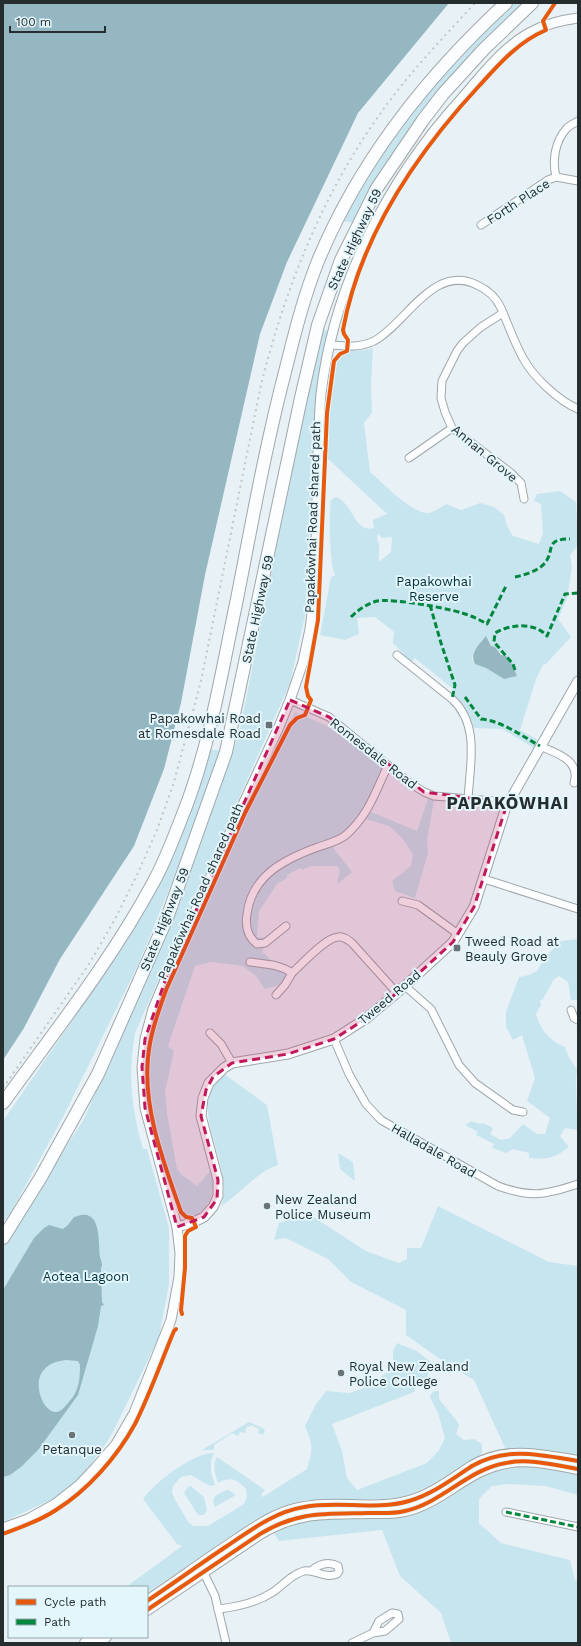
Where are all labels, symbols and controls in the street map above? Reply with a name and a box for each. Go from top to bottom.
scale bar [10,8,105,34]
text: 100 m [16,15,51,29]
street label: Forth Place [484,176,553,227]
street label: State Highway 59 [324,186,385,292]
street label: Papakōwhai Road shared path [302,421,323,613]
street label: Annan Grove [449,422,521,485]
street label: State Highway 59 [239,554,276,665]
park label: Papakowhai Reserve [396,574,472,604]
place label: Papakowhai Road at Romesdale Road [138,711,261,741]
street label: Romesdale Road [327,715,420,792]
marker: Papakowhai Road at Romesdale Road [264,720,274,730]
district label: PAPAKŌWHAI [446,793,570,813]
street label: Papakōwhai Road shared path [155,800,246,982]
street label: State Highway 59 [137,865,192,973]
place label: Tweed Road at Beauly Grove [465,934,560,964]
marker: Tweed Road at Beauly Grove [452,943,462,953]
street label: Tweed Road [355,967,424,1028]
street label: Halladale Road [389,1120,479,1181]
place label: New Zealand Police Museum [275,1192,371,1222]
marker: New Zealand Police Museum [262,1201,272,1211]
park label: Aotea Lagoon [43,1269,129,1284]
place label: Royal New Zealand Police College [349,1359,469,1389]
marker: Royal New Zealand Police College [336,1368,346,1378]
marker: Petanque [67,1430,77,1440]
place label: Petanque [42,1442,102,1457]
legend [8,1586,148,1638]
text: Cycle path [44,1595,106,1609]
text: Path [44,1615,70,1629]

